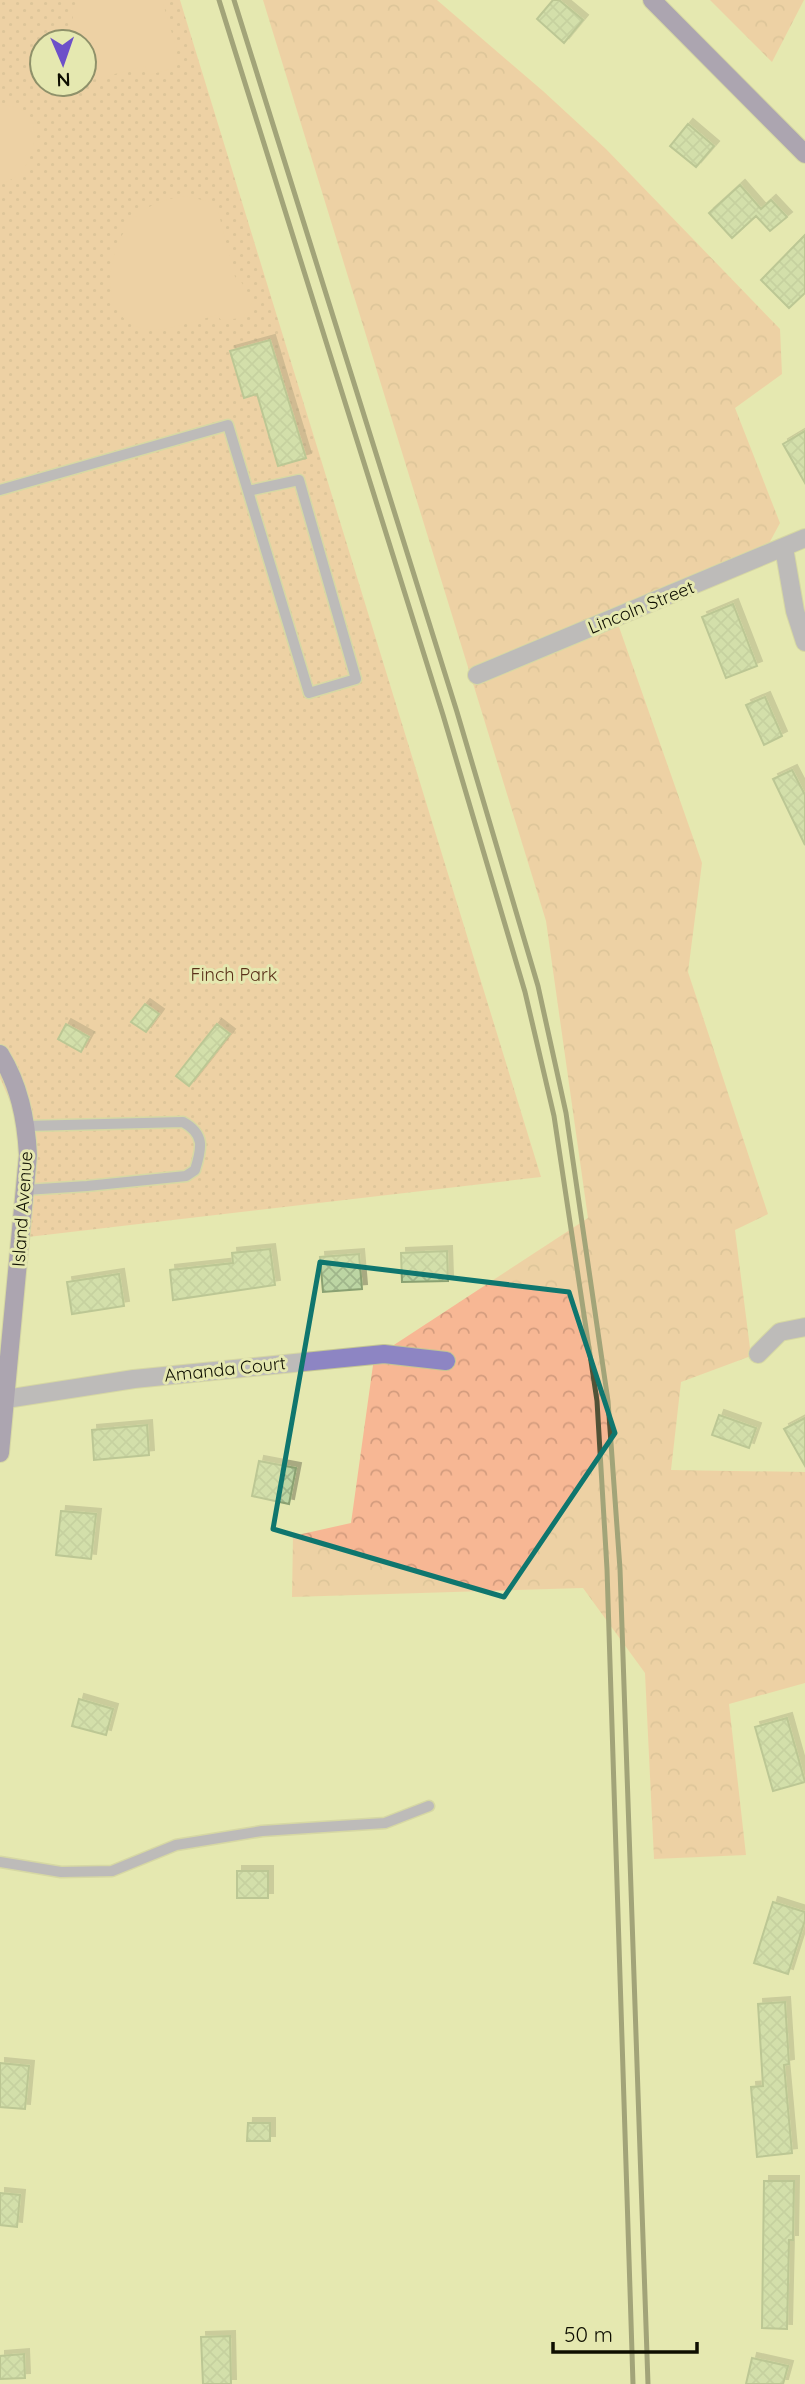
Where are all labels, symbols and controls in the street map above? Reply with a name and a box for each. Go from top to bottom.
north arrow [28,28,98,98]
text: N [56,68,71,92]
street label: Lincoln Street [584,575,698,639]
park label: Finch Park [190,963,278,986]
street label: Island Avenue [6,1150,38,1268]
street label: Amanda Court [163,1351,287,1387]
scale bar [553,2310,696,2354]
text: 50 m [564,2321,613,2347]

